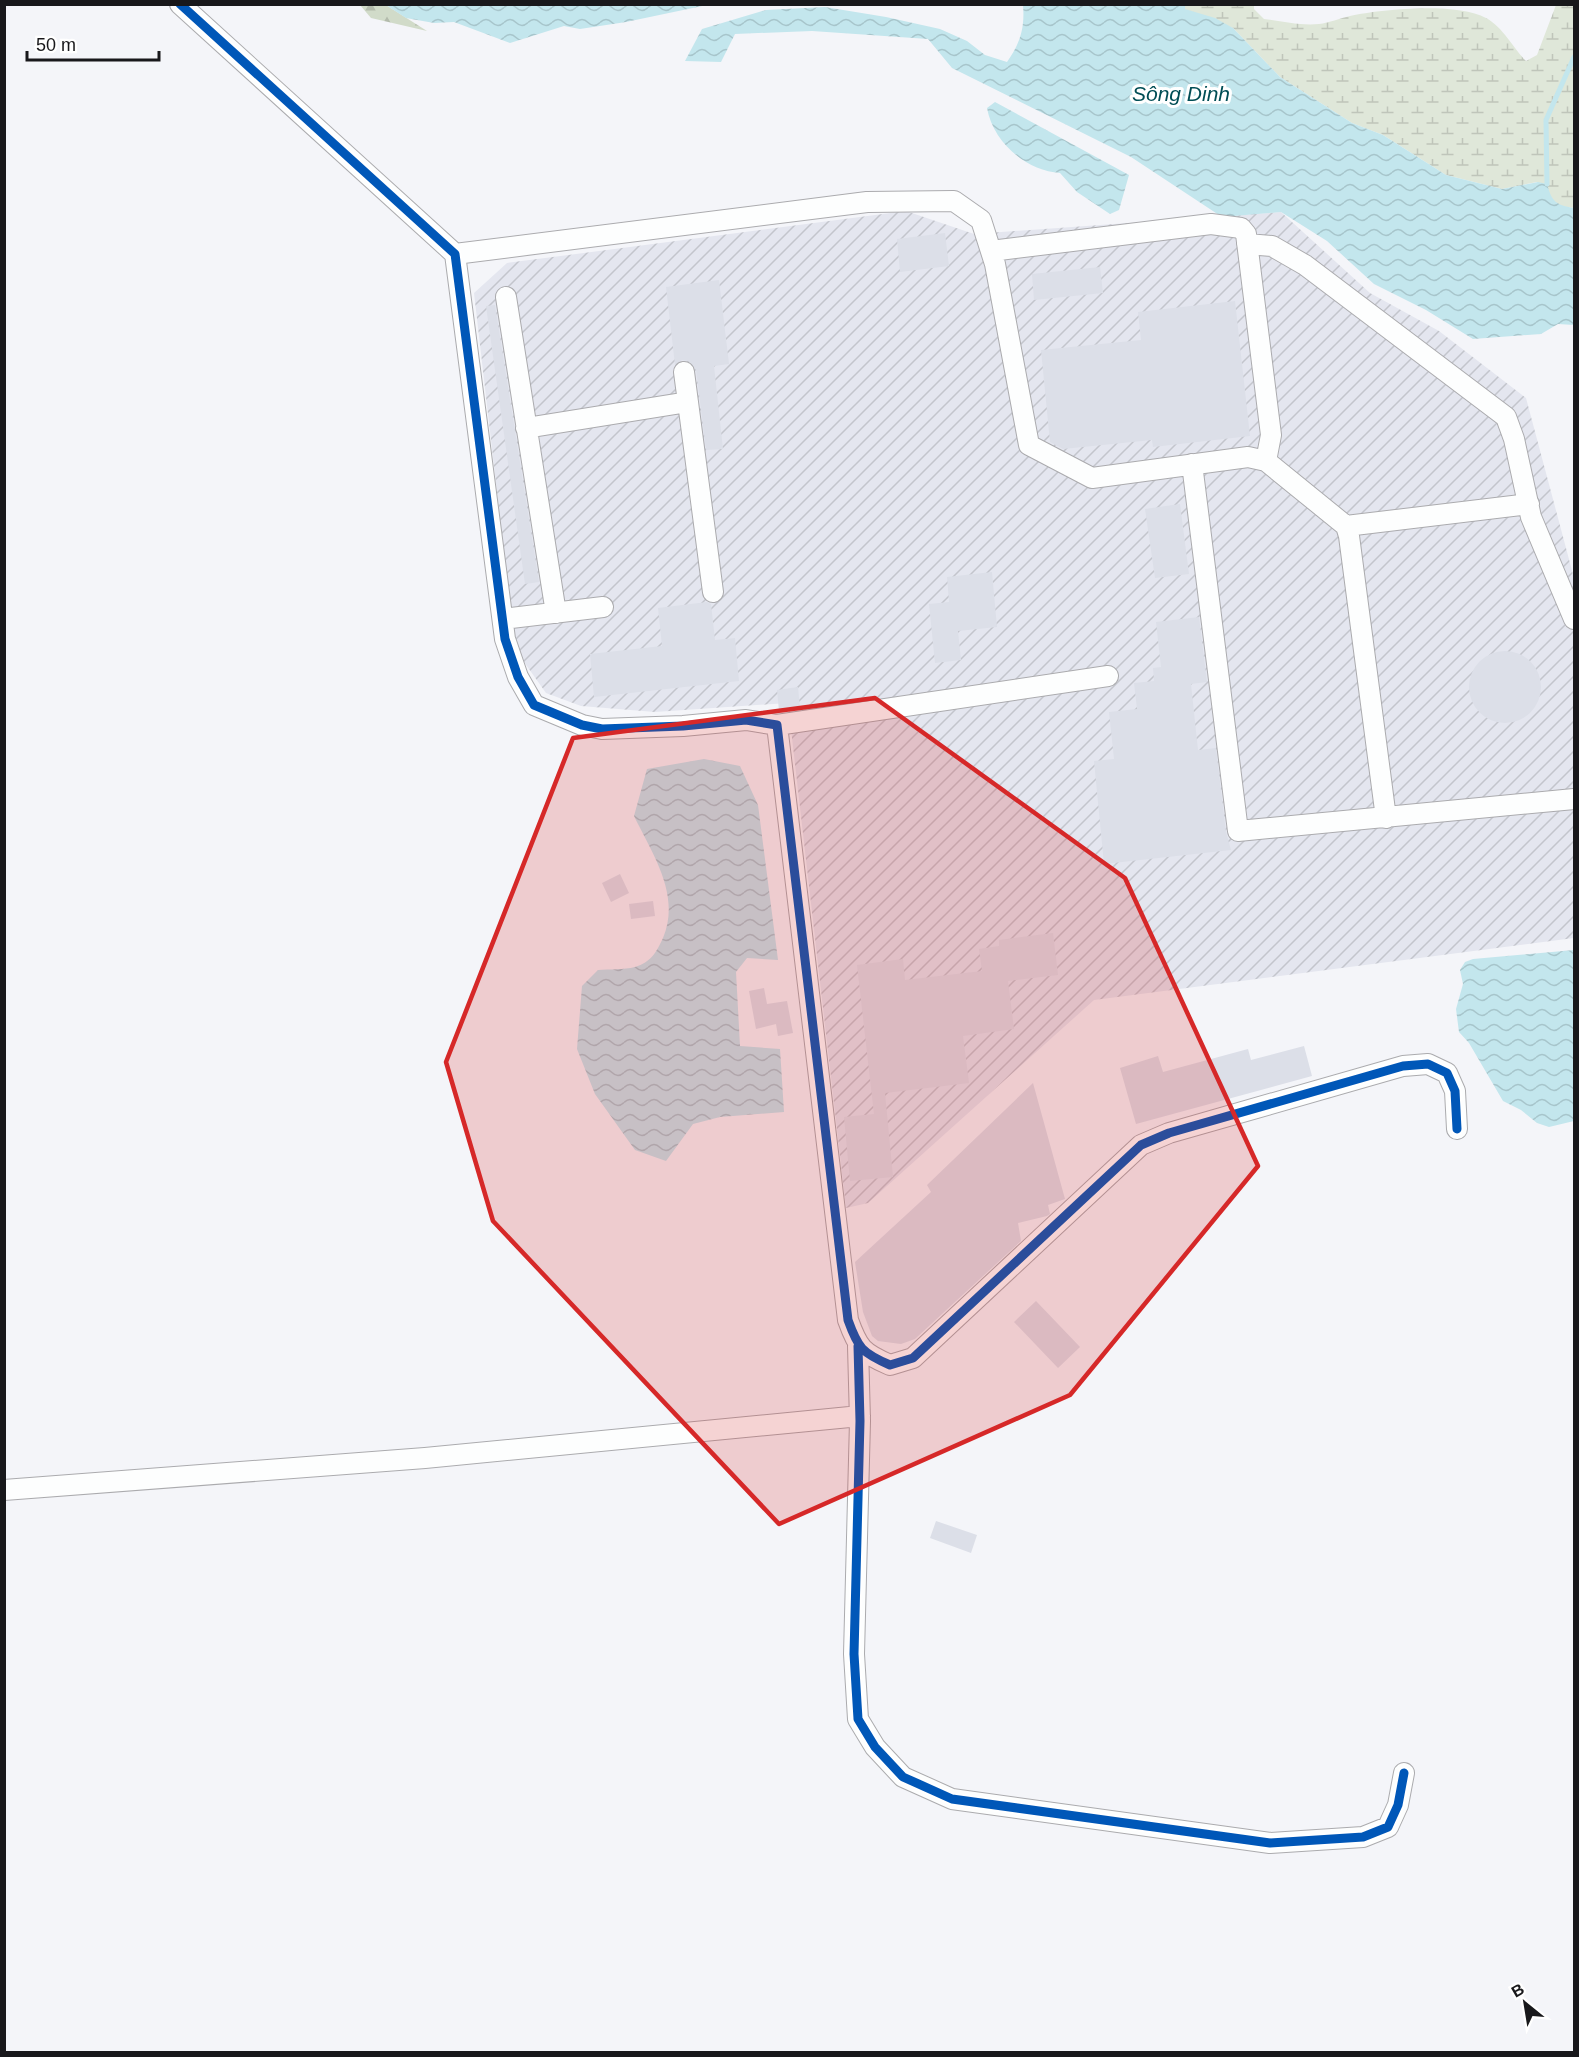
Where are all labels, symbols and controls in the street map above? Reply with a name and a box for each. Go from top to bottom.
scale bar [27,24,159,62]
text: 50 m [36,35,76,55]
water label: Sông Dinh [1132,82,1230,105]
north arrow [1495,1973,1555,2033]
text: B [1508,1980,1527,2001]

